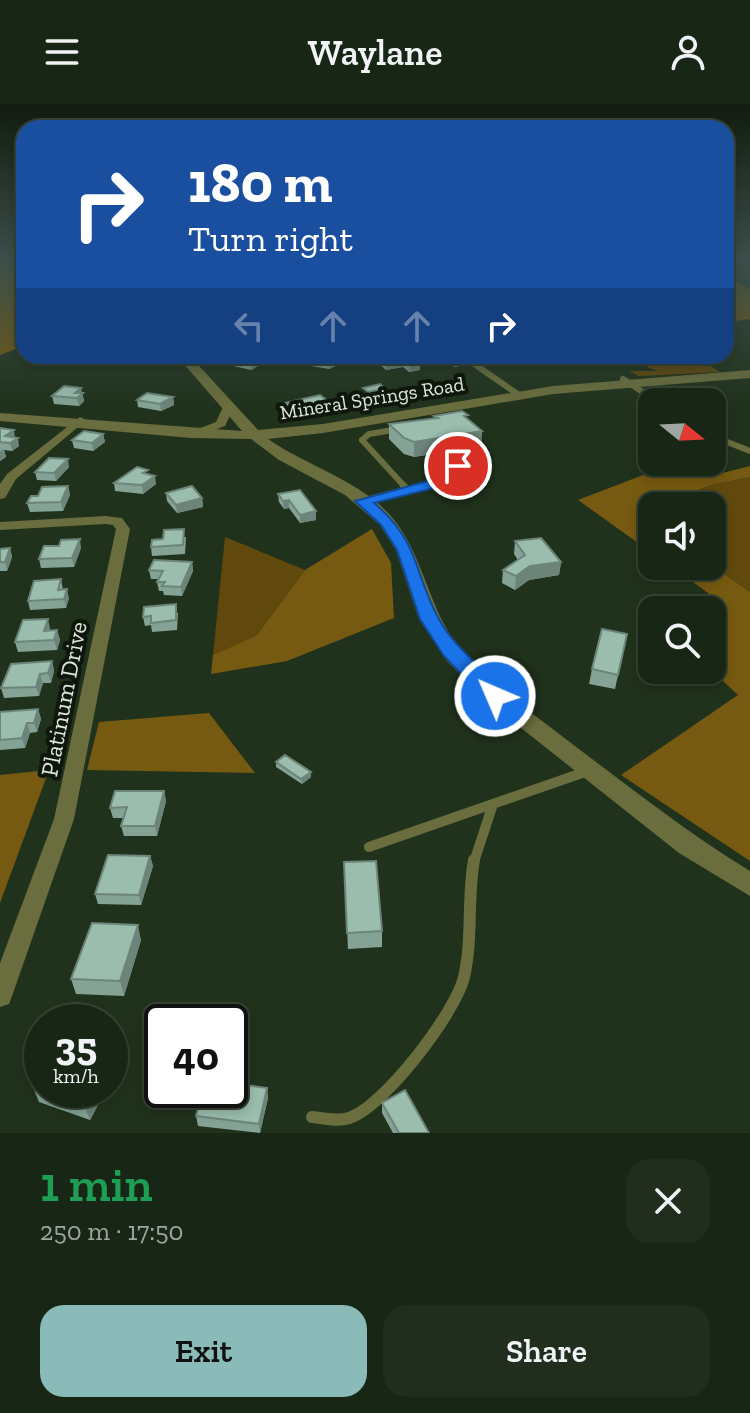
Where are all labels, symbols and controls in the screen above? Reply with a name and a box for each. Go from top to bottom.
icon: menu [40,30,84,74]
icon: person [666,30,710,74]
text: Waylane [308,31,442,74]
text: 180 m [188,149,333,216]
icon: right [56,152,160,256]
text: Turn right [188,217,353,260]
icon: left [227,304,271,348]
icon: ahead [311,304,355,348]
icon: ahead [395,304,439,348]
icon: right [479,304,523,348]
street label: Mineral Springs Road [278,372,466,424]
north arrow [638,388,726,476]
map controls [638,388,726,684]
pin [424,432,492,500]
icon: arrive [436,444,480,488]
button: sound [638,492,726,580]
button: search [638,596,726,684]
street label: Platinum Drive [34,619,93,779]
position arrow [453,654,537,738]
speed limit sign: 40 [144,1004,248,1108]
text: 35 [55,1022,97,1070]
text: km/h [53,1064,99,1088]
text: 1 min [40,1156,153,1213]
button: close [626,1159,710,1243]
text: 250 m · 17:50 [40,1215,183,1247]
button: Exit [40,1305,367,1397]
button: Share [383,1305,710,1397]

